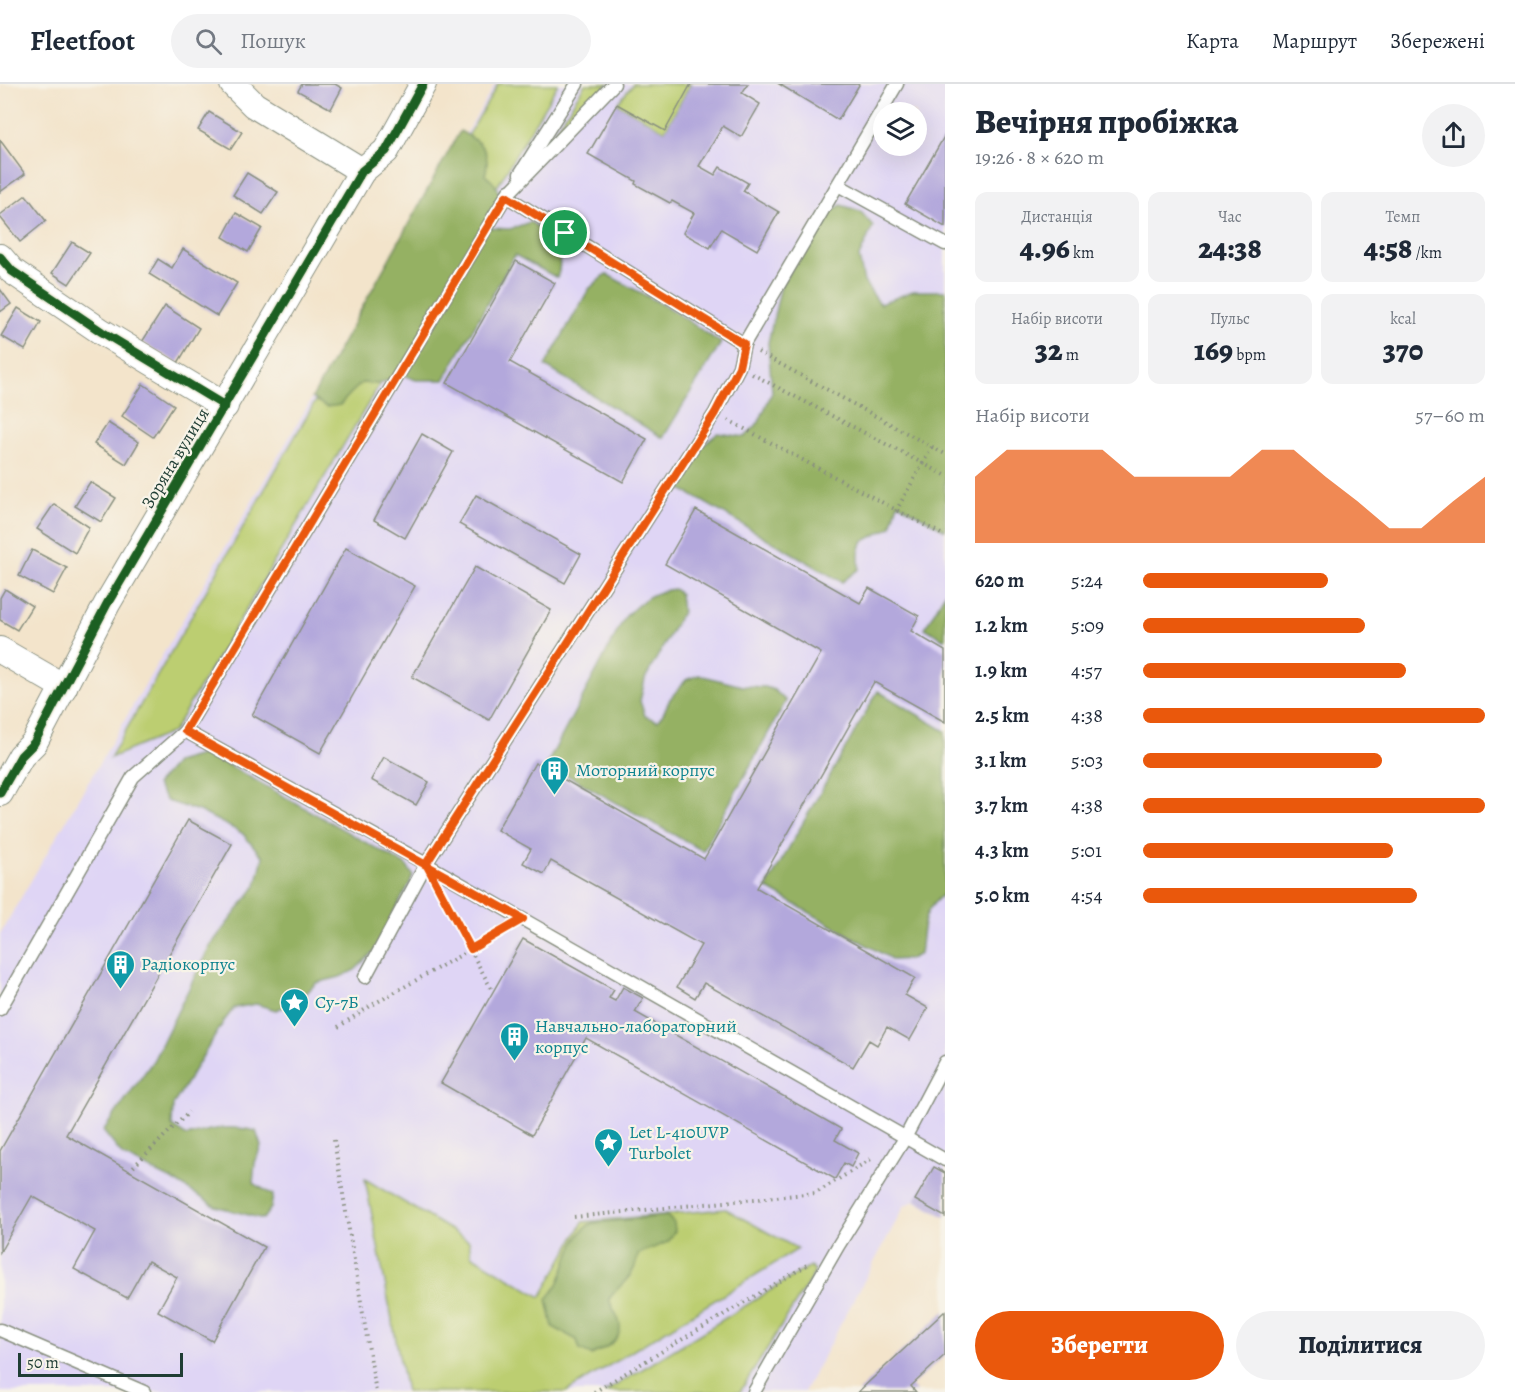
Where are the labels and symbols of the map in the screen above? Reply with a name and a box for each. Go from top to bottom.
pin [539,207,590,258]
street label: Зоряна вулиця [135,403,215,513]
building icon: Моторний корпус [539,754,571,796]
place label: Моторний корпус [576,758,715,782]
building icon: Радіокорпус [104,948,136,990]
place label: Радіокорпус [141,952,236,976]
place icon: Су-7Б [278,986,310,1028]
place label: Су-7Б [315,990,359,1014]
place label: Навчально-лабораторний корпус [535,1014,737,1059]
building icon: Навчально-лабораторний корпус [498,1020,530,1062]
place label: Let L-410UVP Turbolet [629,1120,729,1165]
place icon: Let L-410UVP Turbolet [592,1126,624,1168]
scale bar [18,1350,183,1378]

